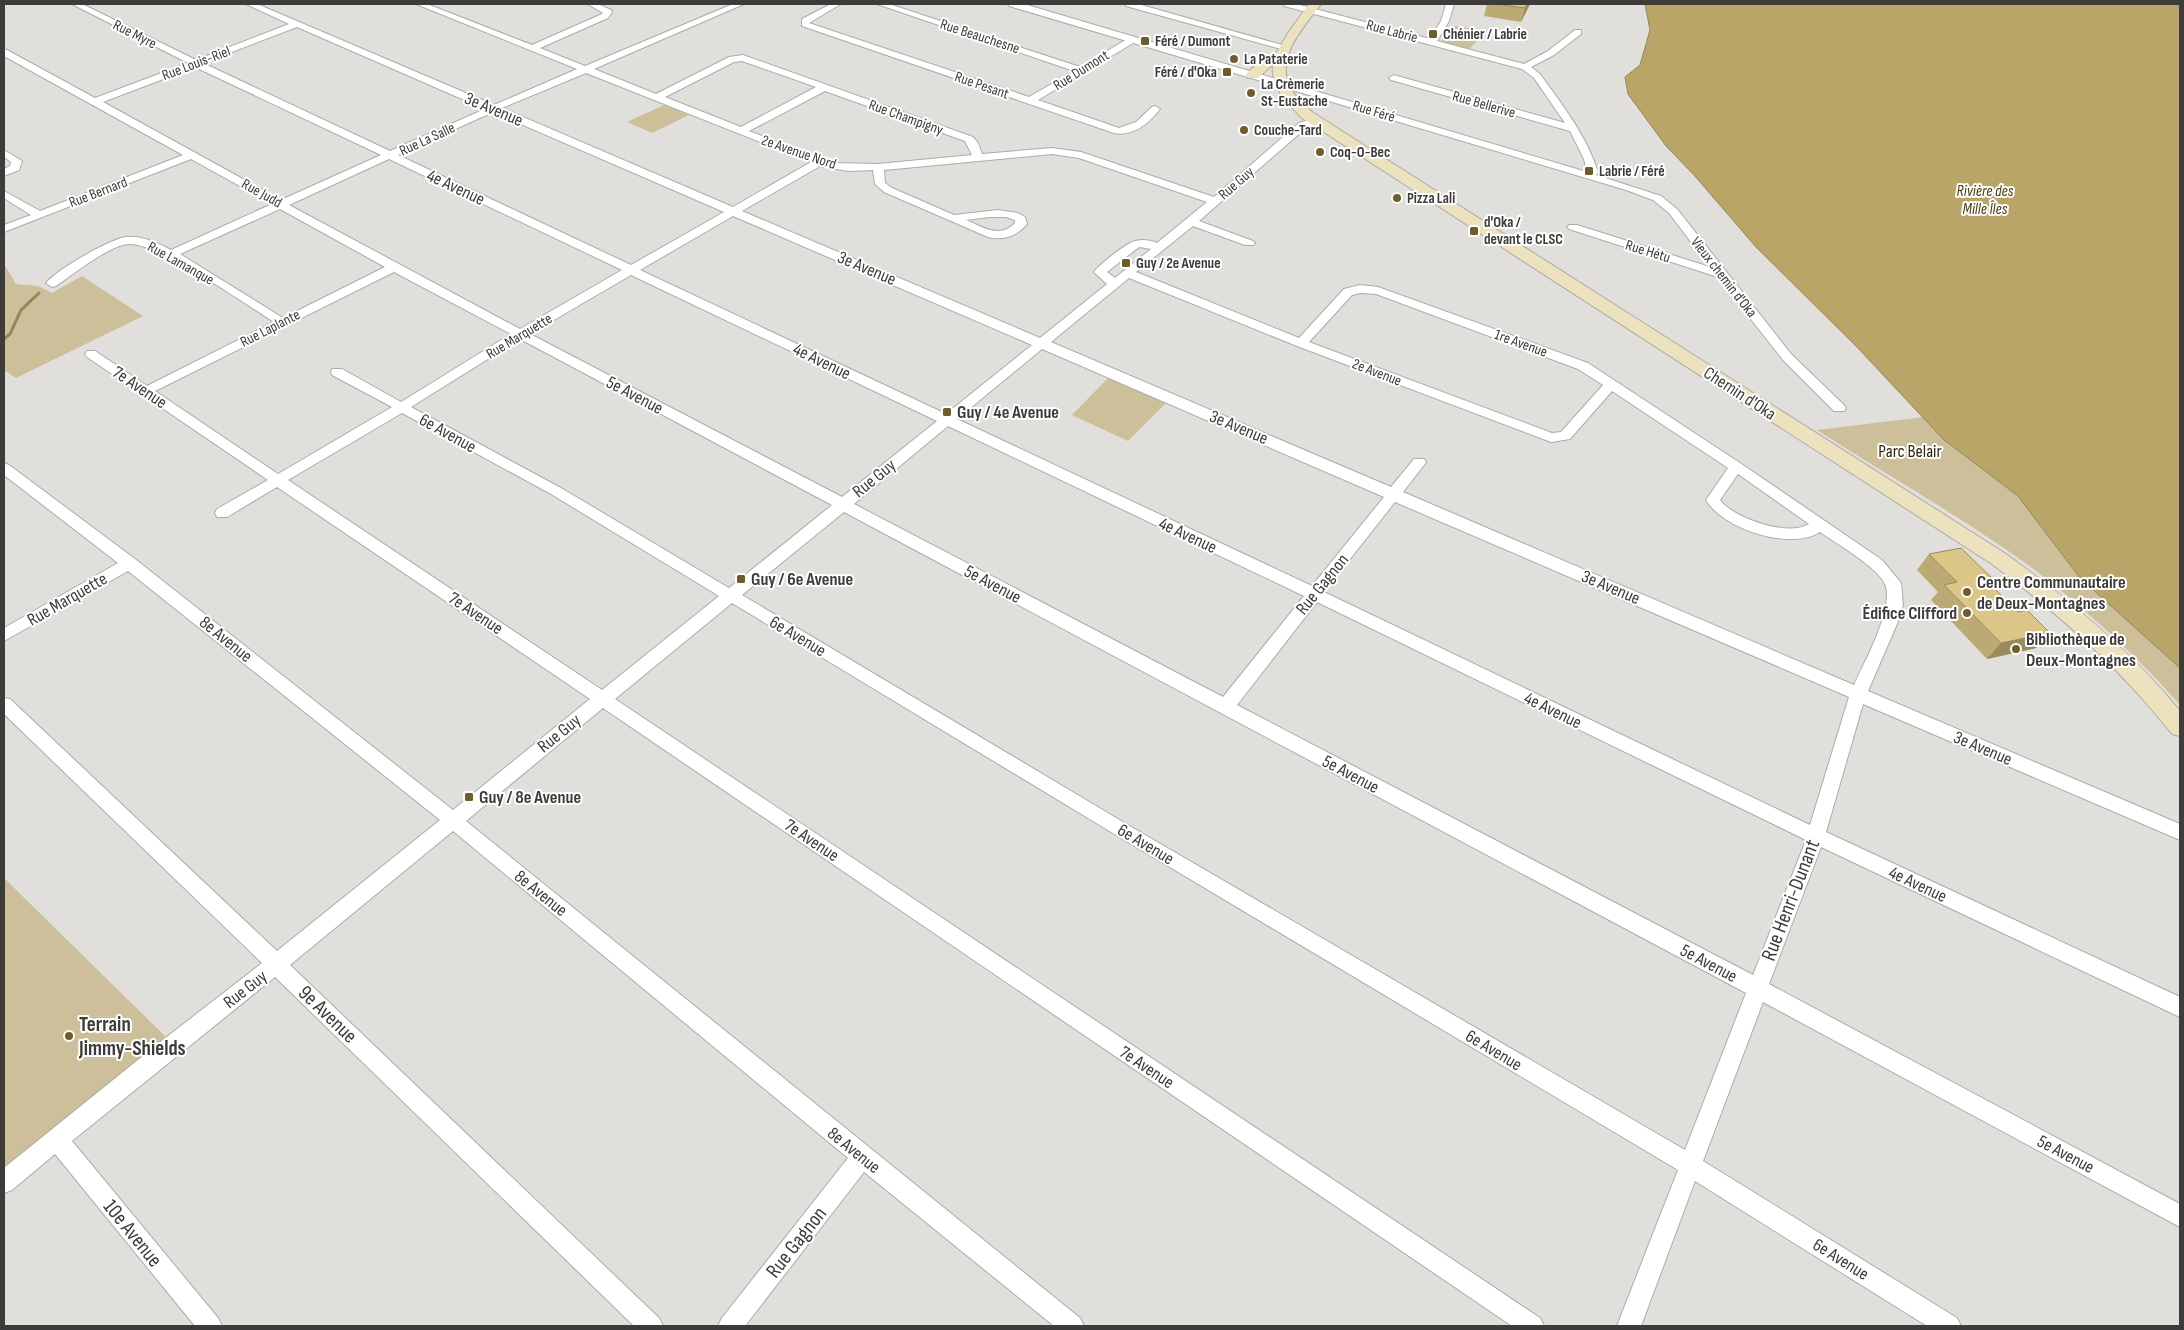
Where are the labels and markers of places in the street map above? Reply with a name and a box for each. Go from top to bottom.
place label: Chénier / Labrie [1443,25,1527,44]
marker: Chénier / Labrie [1427,28,1439,40]
place label: Féré / Dumont [1155,32,1230,51]
marker: Féré / Dumont [1139,35,1151,47]
place label: La Pataterie [1244,50,1308,69]
marker: La Pataterie [1228,53,1240,65]
place label: Féré / d'Oka [1155,63,1217,82]
marker: Féré / d'Oka [1221,66,1233,78]
place label: La Crèmerie St-Eustache [1261,75,1328,111]
marker: La Crèmerie St-Eustache [1245,87,1257,99]
place label: Couche-Tard [1254,121,1322,140]
marker: Couche-Tard [1238,124,1250,136]
place label: Coq-O-Bec [1330,143,1390,162]
marker: Coq-O-Bec [1314,146,1326,158]
place label: Labrie / Féré [1599,162,1665,181]
marker: Labrie / Féré [1583,165,1595,177]
place label: Pizza Lali [1407,189,1455,208]
marker: Pizza Lali [1391,192,1403,204]
place label: d'Oka / devant le CLSC [1484,213,1563,249]
marker: d'Oka / devant le CLSC [1468,225,1480,237]
place label: Guy / 2e Avenue [1136,254,1221,273]
marker: Guy / 2e Avenue [1120,257,1132,269]
place label: Guy / 4e Avenue [957,402,1059,423]
marker: Guy / 4e Avenue [941,406,953,418]
place label: Guy / 6e Avenue [751,569,853,590]
place label: Centre Communautaire de Deux-Montagnes [1977,572,2126,614]
marker: Guy / 6e Avenue [735,573,747,585]
marker: Centre Communautaire de Deux-Montagnes [1961,586,1973,598]
place label: Édifice Clifford [1862,603,1957,624]
marker: Édifice Clifford [1961,607,1973,619]
place label: Bibliothèque de Deux-Montagnes [2026,629,2136,671]
marker: Bibliothèque de Deux-Montagnes [2010,643,2022,655]
place label: Guy / 8e Avenue [479,787,581,808]
marker: Guy / 8e Avenue [463,791,475,803]
place label: Terrain Jimmy-Shields [78,1012,186,1061]
marker: Terrain Jimmy-Shields [63,1030,75,1042]

